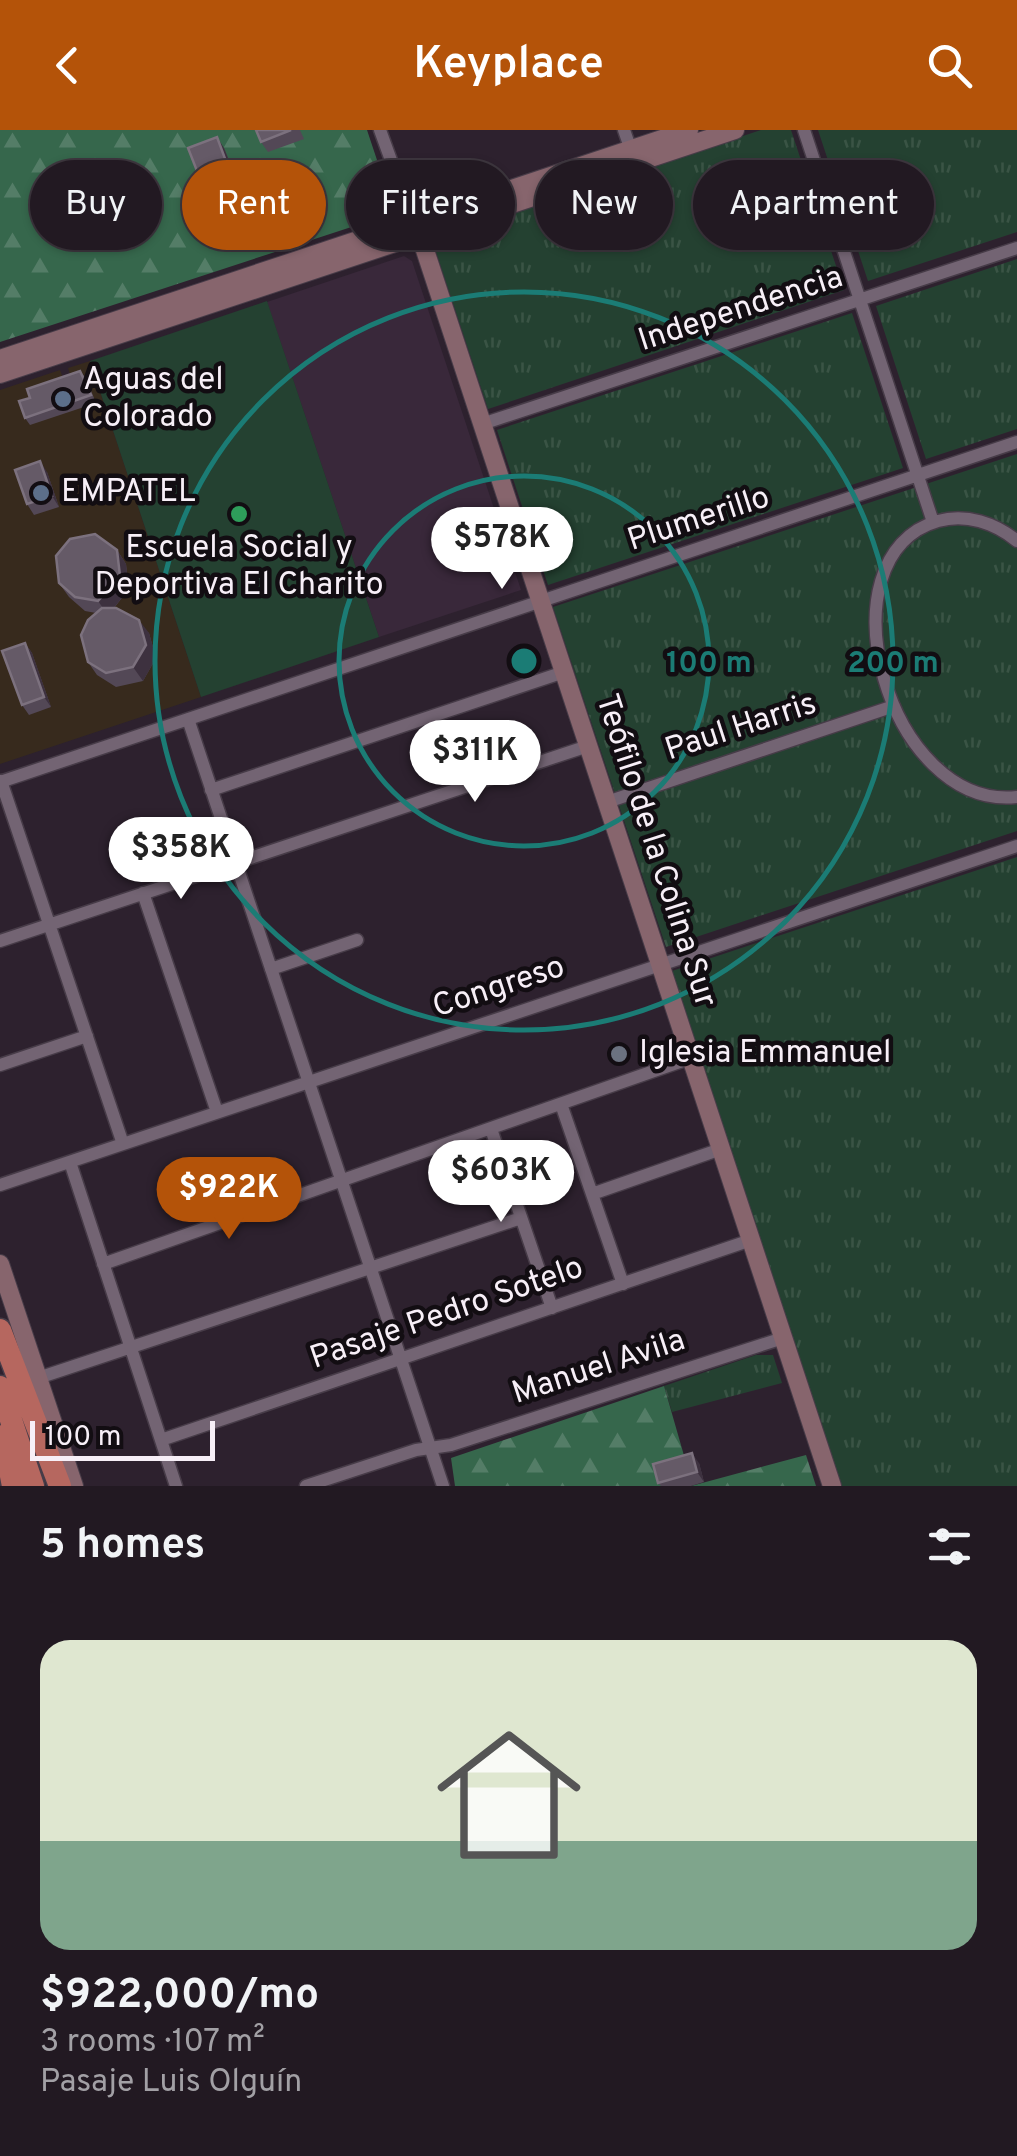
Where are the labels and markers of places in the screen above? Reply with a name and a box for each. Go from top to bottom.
place label: Aguas del Colorado [83,361,224,438]
marker: Aguas del Colorado [52,388,74,410]
place label: EMPATEL [61,473,196,513]
marker: EMPATEL [30,482,52,504]
marker: Escuela Social y Deportiva El Charito [228,503,250,525]
pin: $578K [432,507,572,592]
place label: Escuela Social y Deportiva El Charito [94,529,384,606]
centre of rings [506,643,542,679]
pin: $311K [405,720,545,805]
pin: $358K [111,817,251,902]
place label: Iglesia Emmanuel [639,1034,891,1074]
marker: Iglesia Emmanuel [608,1043,630,1065]
pin: $603K [431,1140,571,1225]
pin: $922K [159,1157,299,1242]

